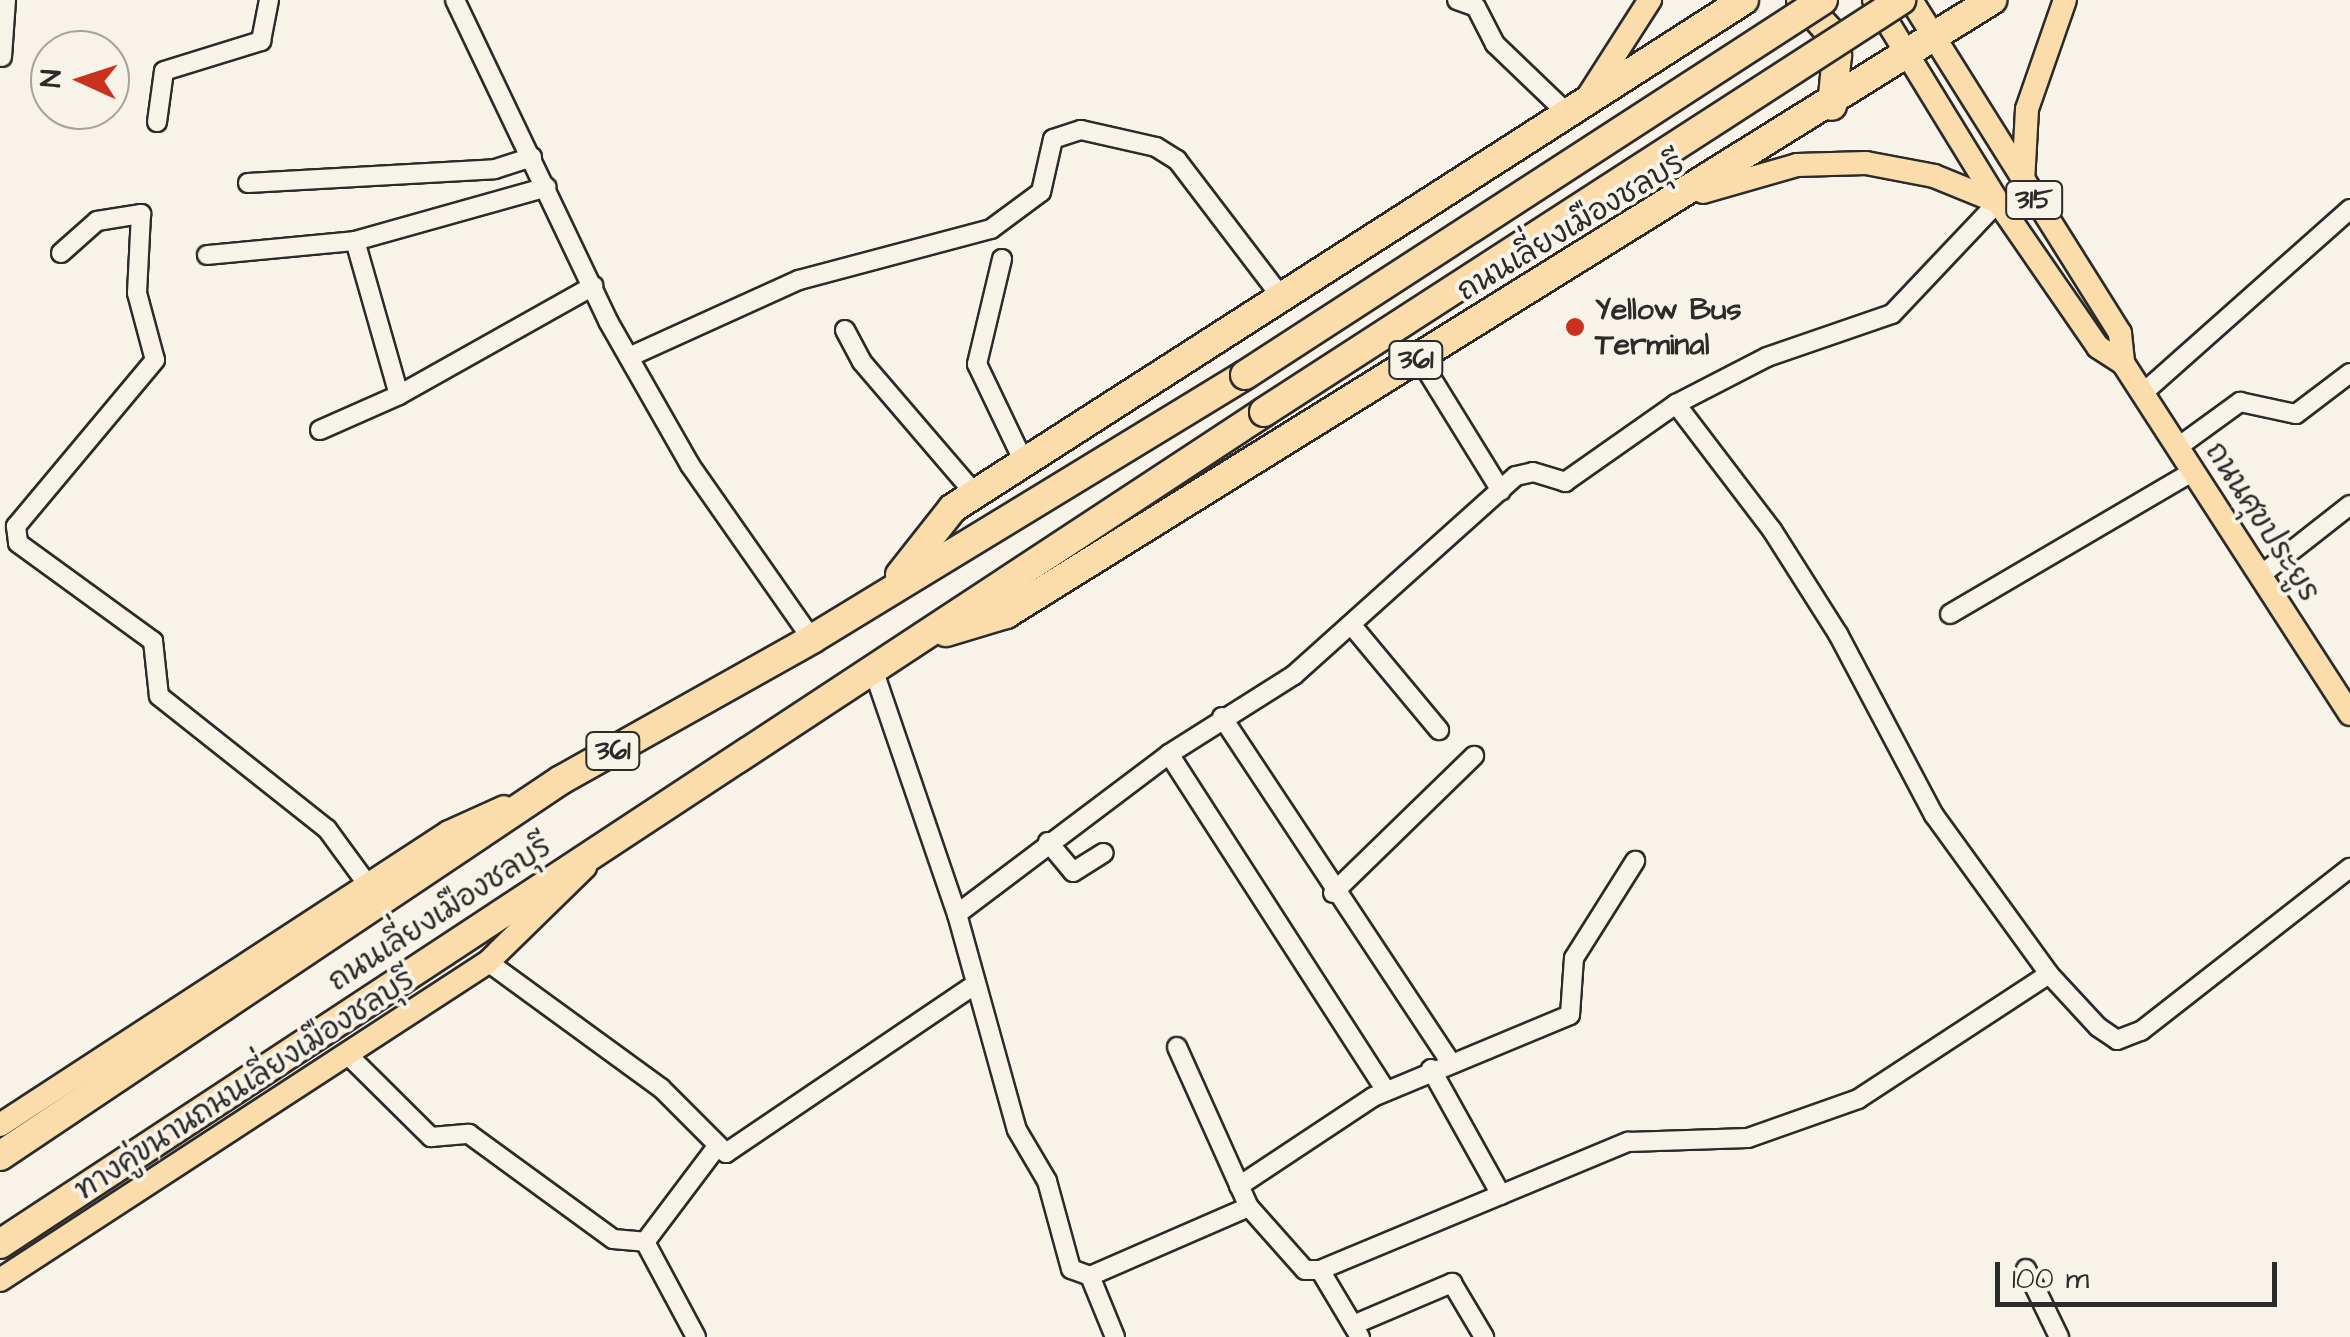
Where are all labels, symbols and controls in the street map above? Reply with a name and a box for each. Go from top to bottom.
north arrow [30,30,130,130]
text: N [32,69,71,88]
street label: ถนนเลี่ยงเมืองชลบุรี [1451,145,1691,309]
road number: 315 [2004,177,2064,223]
place label: Yellow Bus Terminal [1595,292,1741,362]
marker: Yellow Bus Terminal [1564,316,1586,338]
road number: 361 [1386,337,1446,383]
street label: ถนนศุขประยูร [2197,435,2327,609]
road number: 361 [583,728,643,774]
street label: ถนนเลี่ยงเมืองชลบุรี [322,828,558,1000]
street label: ทางคู่ขนานถนนเลี่ยงเมืองชลบุรี [68,961,422,1209]
scale bar [2000,1242,2282,1304]
text: 100 m [2012,1258,2089,1300]

